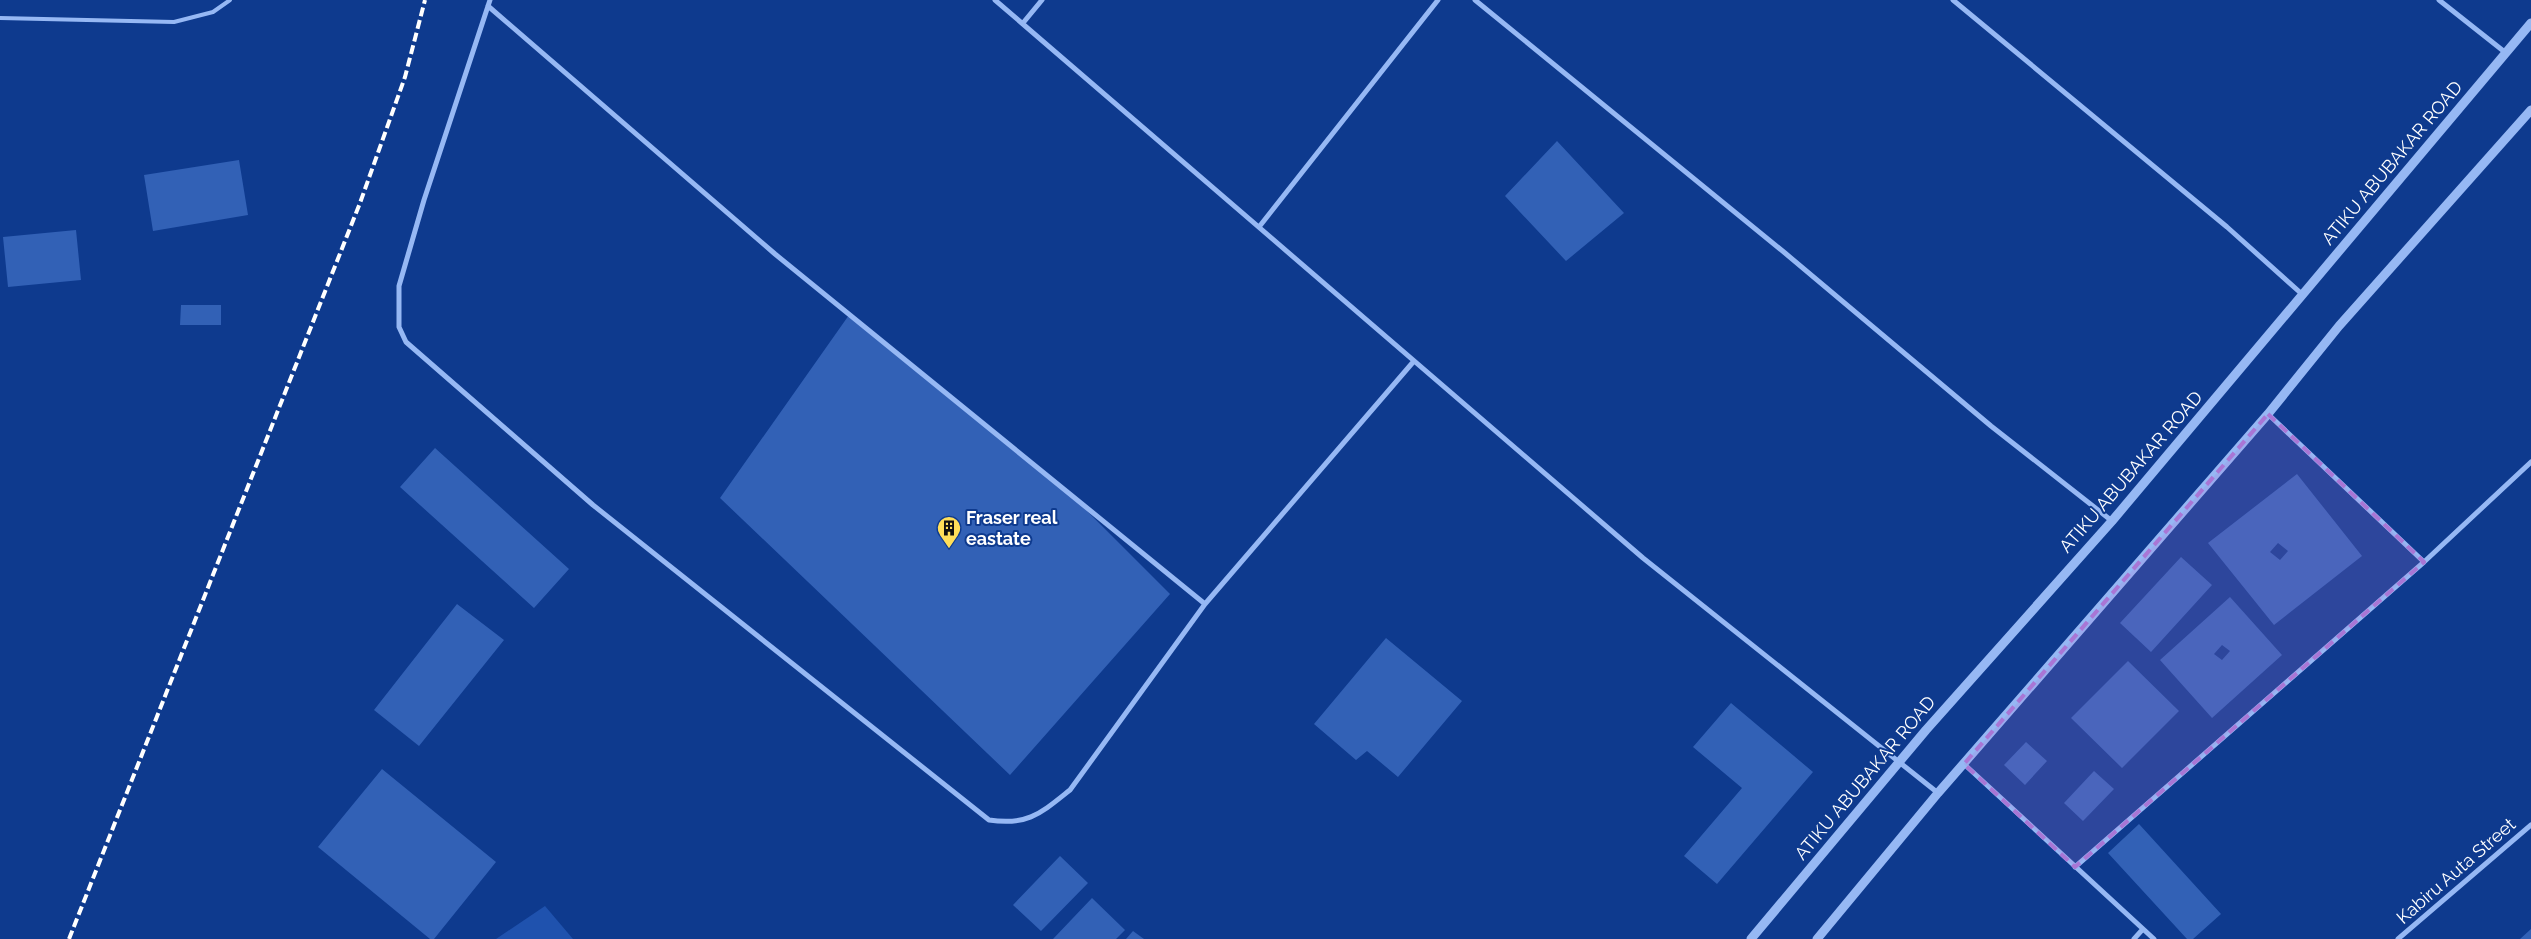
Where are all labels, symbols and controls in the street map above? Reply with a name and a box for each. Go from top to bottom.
street label: ATIKU ABUBAKAR ROAD [2317,76,2466,249]
street label: ATIKU ABUBAKAR ROAD [2055,387,2207,557]
place label: Fraser real eastate [966,507,1058,549]
building icon: Fraser real eastate [936,515,962,549]
street label: ATIKU ABUBAKAR ROAD [1790,691,1939,864]
street label: Kabiru Auta Street [2392,813,2519,928]

